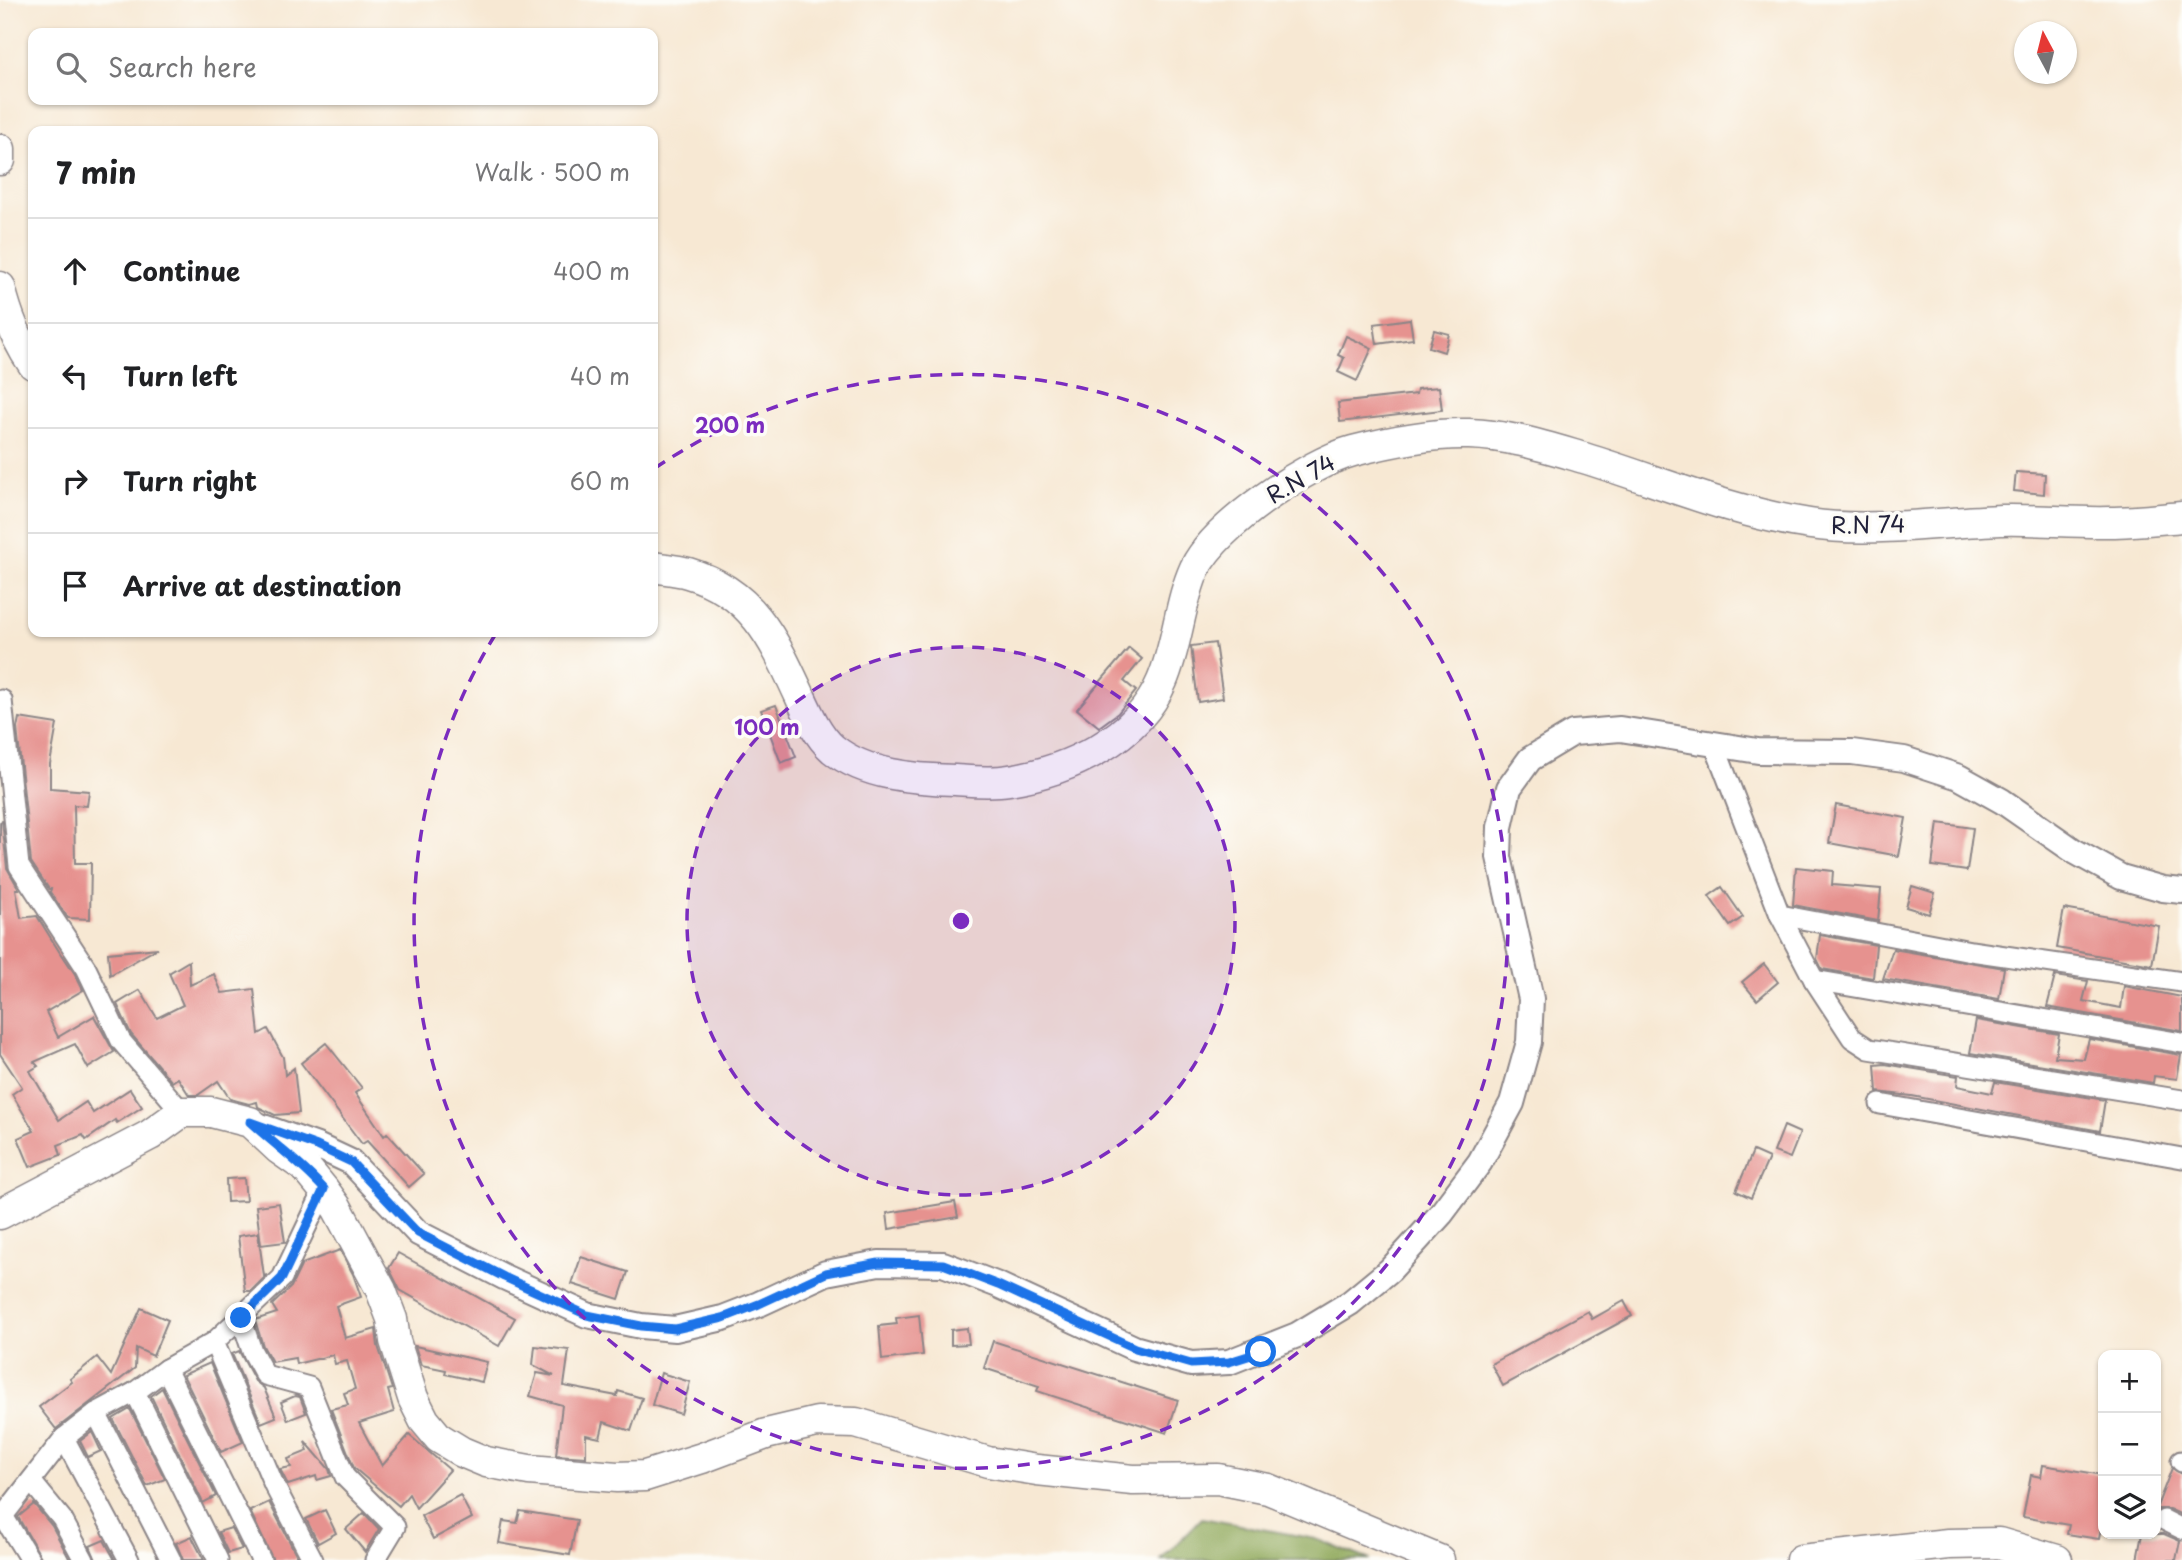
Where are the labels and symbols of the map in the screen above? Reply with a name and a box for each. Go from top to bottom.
north arrow [2014,21,2077,84]
text: 200 m [695,408,765,440]
street label: R.N 74 [1259,444,1341,511]
street label: R.N 74 [1830,505,1906,542]
text: 100 m [734,710,800,742]
centre of rings [949,909,973,933]
route end [225,1302,256,1333]
route start [1245,1336,1276,1367]

